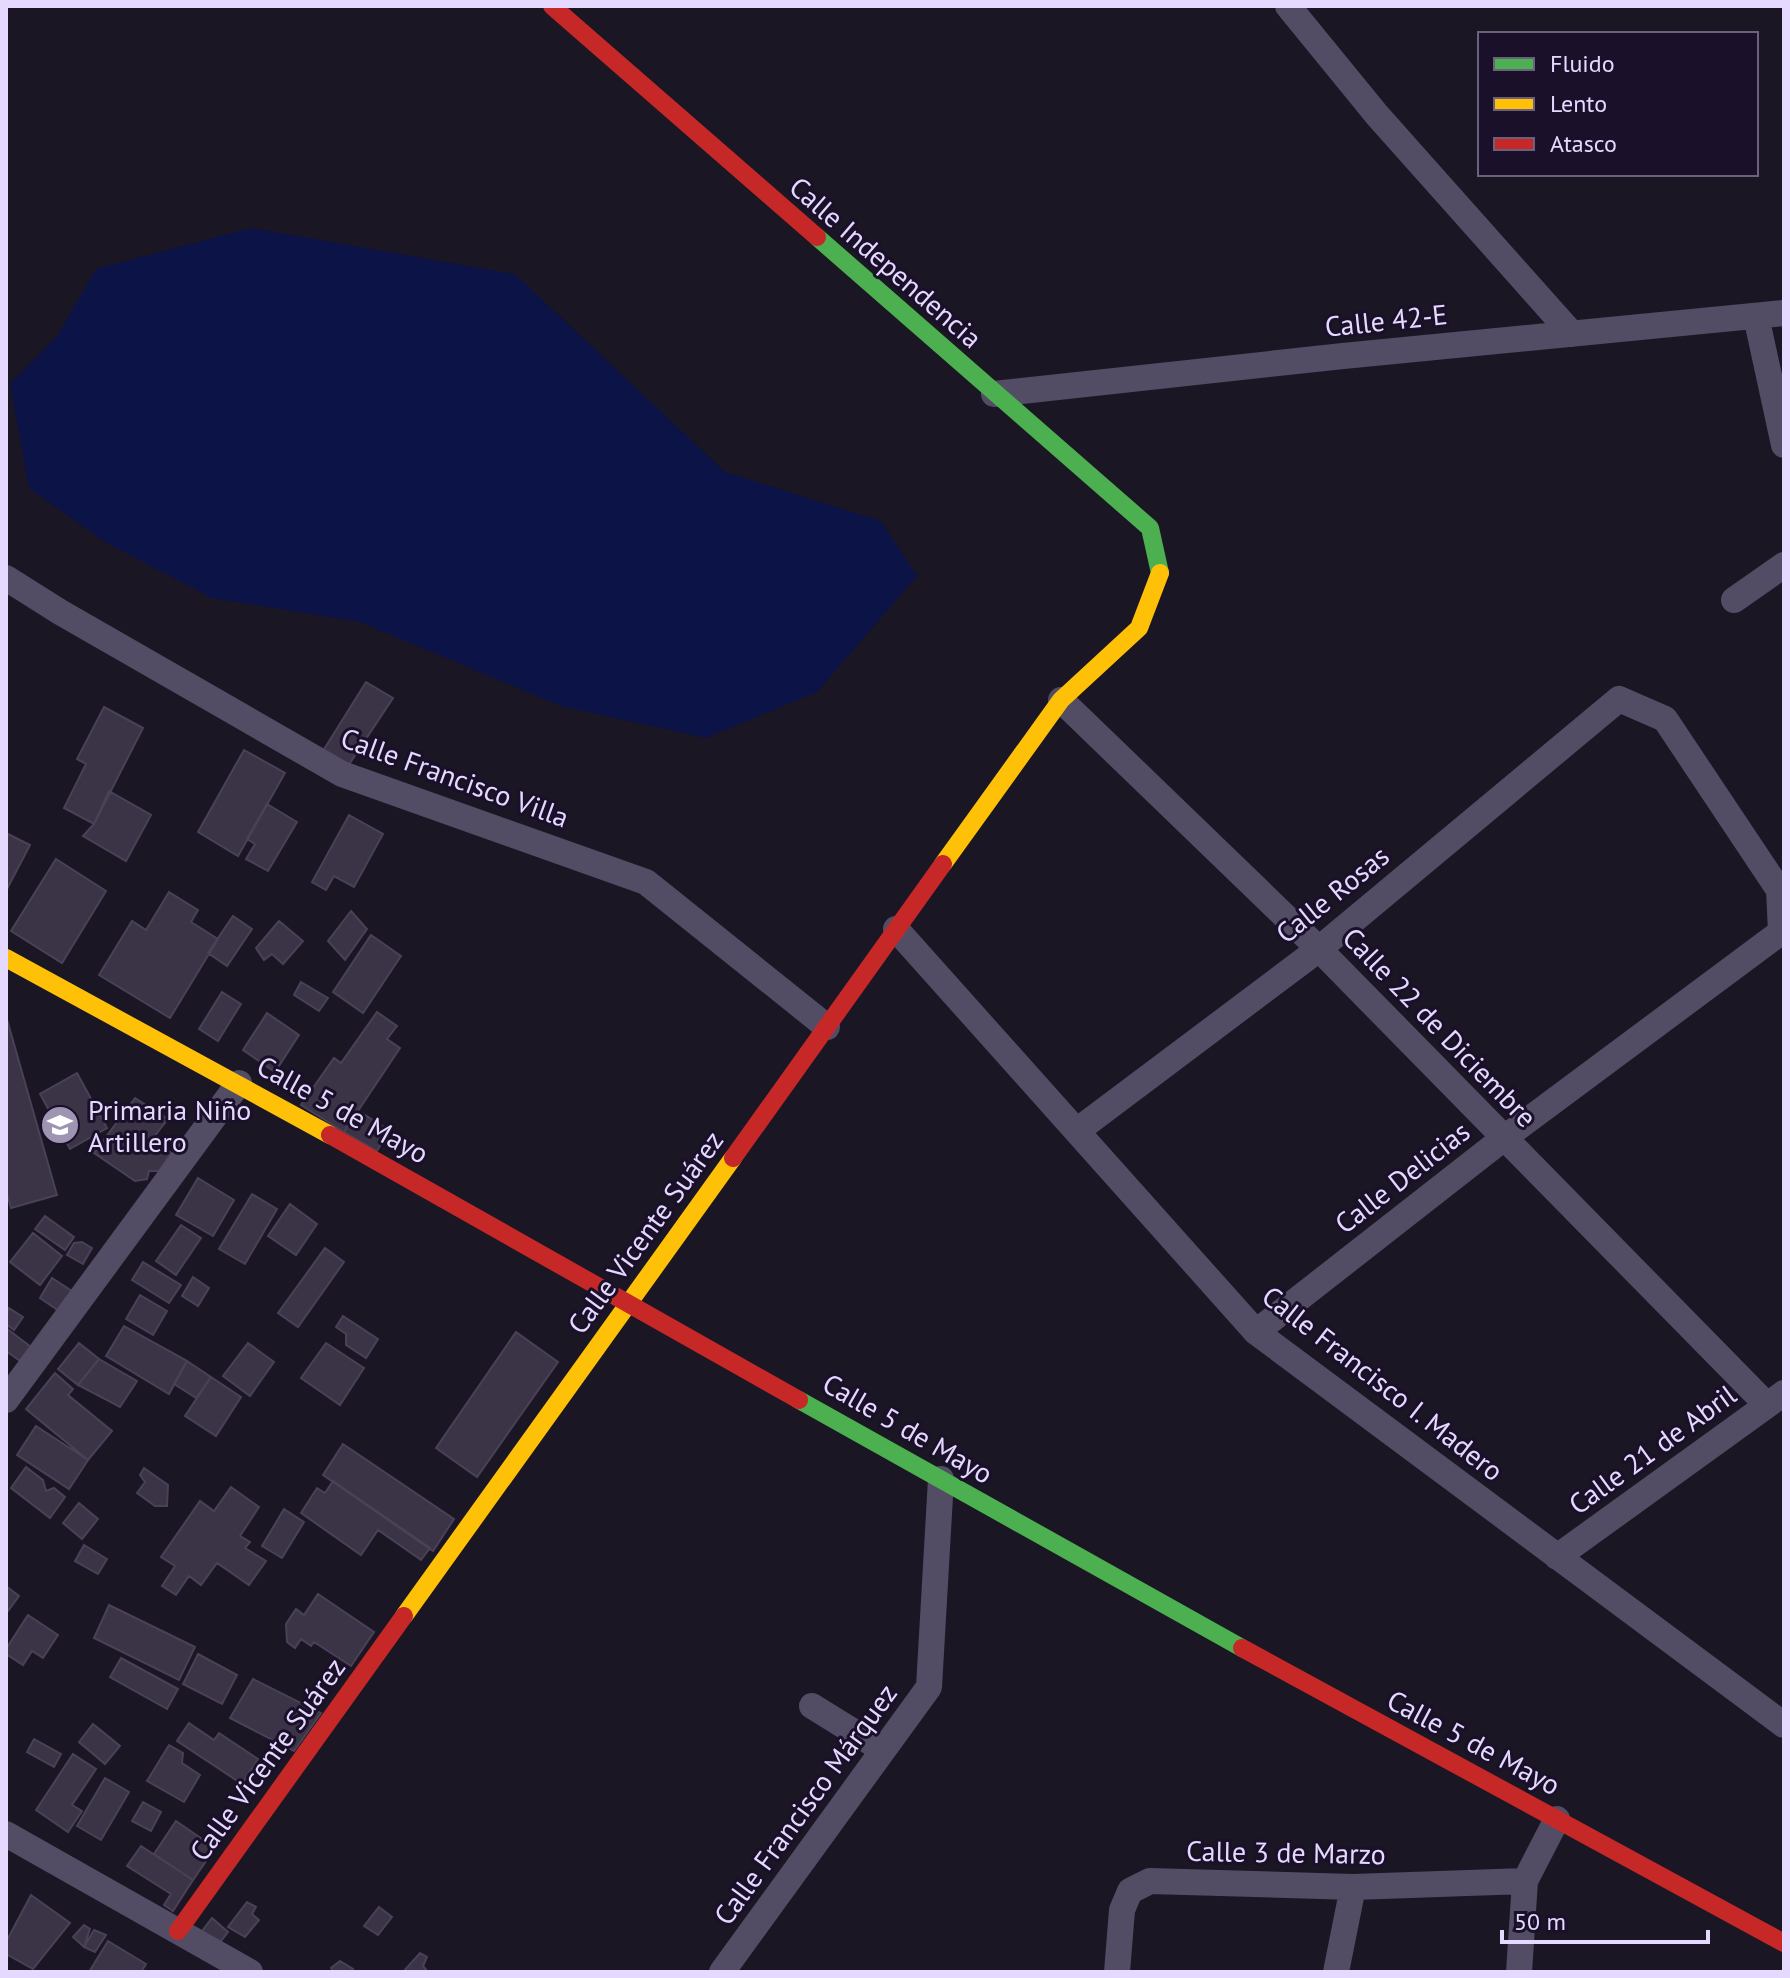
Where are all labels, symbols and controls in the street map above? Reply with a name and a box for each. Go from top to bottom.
legend [1478,32,1758,176]
text: Fluido [1550,48,1615,79]
text: Lento [1550,88,1607,119]
text: Atasco [1550,128,1617,159]
street label: Calle Independencia [782,168,990,356]
street label: Calle 42-E [1323,295,1449,345]
street label: Calle Francisco Villa [336,719,574,835]
street label: Calle Rosas [1268,837,1396,951]
street label: Calle 22 de Diciembre [1335,919,1545,1135]
street label: Calle 5 de Mayo [251,1047,435,1171]
place label: Primaria Niño Artillero [88,1091,251,1160]
school or university icon: Primaria Niño Artillero [39,1104,81,1146]
street label: Calle Delicias [1327,1113,1477,1241]
street label: Calle Vicente Suárez [559,1123,731,1341]
street label: Calle Francisco I. Madero [1255,1277,1511,1489]
street label: Calle 5 de Mayo [816,1364,1000,1492]
street label: Calle 21 de Abril [1561,1376,1743,1522]
street label: Calle Vicente Suárez [181,1650,353,1868]
street label: Calle Francisco Márquez [705,1676,905,1932]
street label: Calle 5 de Mayo [1381,1681,1567,1803]
street label: Calle 3 de Marzo [1186,1832,1386,1872]
scale bar [1502,1894,1708,1944]
text: 50 m [1514,1906,1566,1937]

